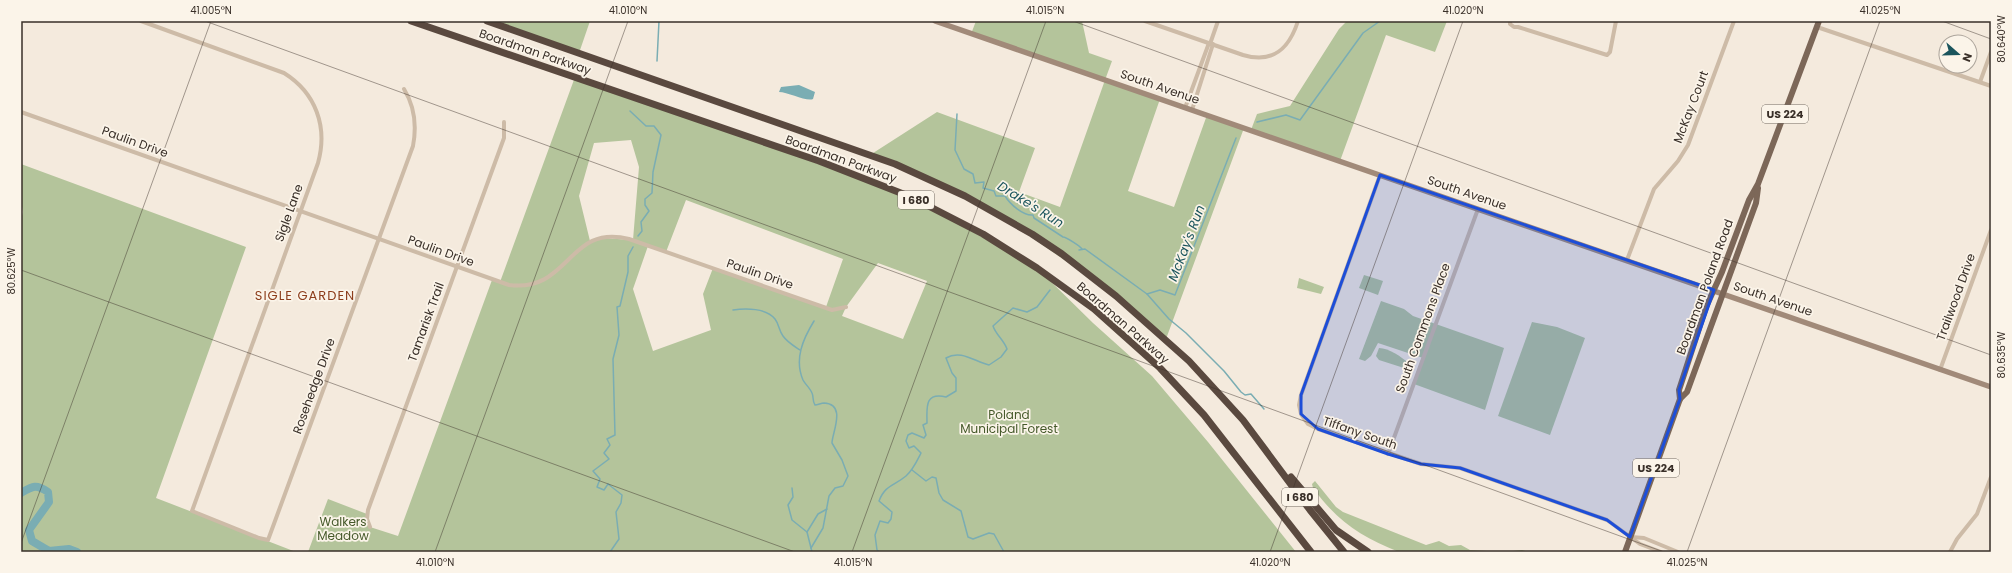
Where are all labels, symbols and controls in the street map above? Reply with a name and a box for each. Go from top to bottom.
text: 41.005°N [190,3,232,18]
text: 41.010°N [609,3,647,18]
text: 41.015°N [1026,3,1064,18]
text: 41.020°N [1442,3,1484,18]
text: 41.025°N [1859,3,1901,18]
text: 80.640°W [1994,15,2009,63]
street label: Boardman Parkway [477,24,594,79]
north arrow [1938,34,1978,74]
text: N [1958,51,1976,64]
street label: South Avenue [1118,65,1202,108]
street label: McKay Court [1669,68,1712,146]
road number: US 224 [1762,105,1808,123]
street label: Paulin Drive [100,122,171,161]
street label: Boardman Parkway [783,130,900,187]
street label: South Avenue [1425,171,1509,214]
water label: Drake's Run [994,177,1068,232]
street label: Sigle Lane [270,182,307,244]
road number: I 680 [898,191,934,209]
water label: McKay's Run [1163,202,1210,284]
street label: Boardman Poland Road [1672,217,1737,357]
street label: Paulin Drive [406,231,477,270]
text: 80.625°W [4,247,19,294]
street label: Trailwood Drive [1932,251,1979,343]
street label: Paulin Drive [724,254,796,293]
street label: South Commons Place [1391,261,1454,395]
street label: South Avenue [1731,277,1815,320]
street label: Boardman Parkway [1073,278,1173,368]
street label: Tamarisk Trail [403,280,448,364]
district label: SIGLE GARDEN [255,286,355,305]
text: 80.635°W [1994,331,2009,379]
street label: Rosehedge Drive [288,336,339,436]
park label: Poland Municipal Forest [960,406,1058,437]
street label: Tiffany South [1321,412,1400,453]
road number: US 224 [1633,459,1679,477]
road number: I 680 [1282,488,1318,506]
park label: Walkers Meadow [317,513,369,544]
text: 41.010°N [416,555,454,570]
text: 41.015°N [834,555,872,570]
text: 41.020°N [1249,555,1291,570]
text: 41.025°N [1666,555,1708,570]

